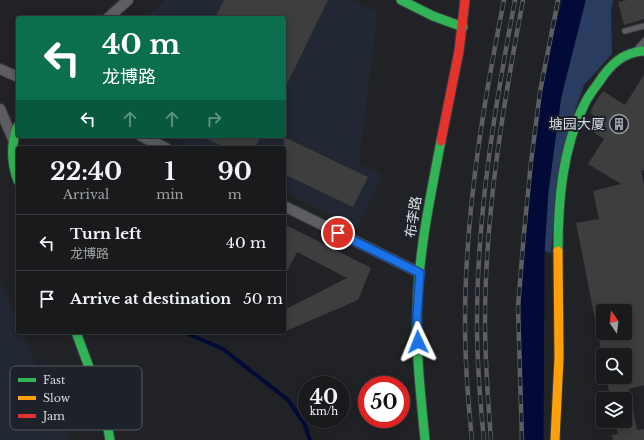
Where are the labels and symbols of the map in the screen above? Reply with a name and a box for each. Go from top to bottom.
building icon: 塘园大厦 [608,113,630,135]
place label: 塘园大厦 [549,115,605,133]
street label: 布李路 [401,195,425,239]
pin [321,216,355,250]
north arrow [596,304,632,340]
position arrow [397,321,439,363]
legend [10,366,142,430]
text: Fast [43,373,66,387]
speed limit sign: 50 [358,376,410,428]
text: Slow [43,391,71,405]
text: Jam [41,409,65,423]

